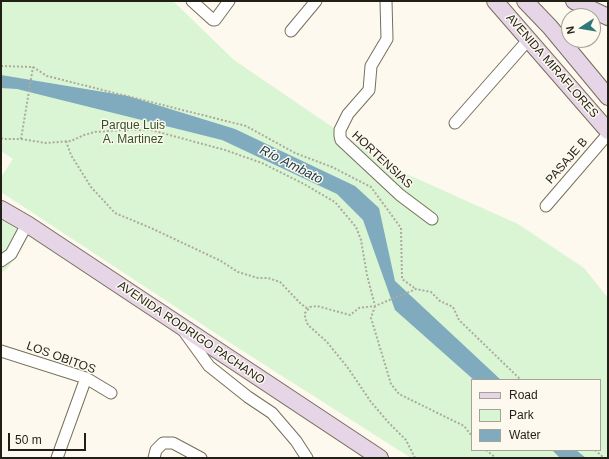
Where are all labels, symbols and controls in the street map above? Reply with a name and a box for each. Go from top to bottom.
north arrow [561,8,601,48]
street label: AVENIDA MIRAFLORES [503,11,601,121]
park label: Parque Luis A. Martinez [101,119,165,147]
street label: HORTENSIAS [349,128,415,192]
street label: PASAJE B [543,135,591,187]
water label: Río Ambato [257,142,325,188]
street label: AVENIDA RODRIGO PACHANO [115,278,267,388]
street label: LOS OBITOS [24,339,98,377]
legend [471,379,601,451]
text: Road [509,388,538,402]
text: Park [509,408,534,422]
scale bar [10,425,88,451]
text: Water [509,428,541,442]
text: 50 m [15,433,42,447]

